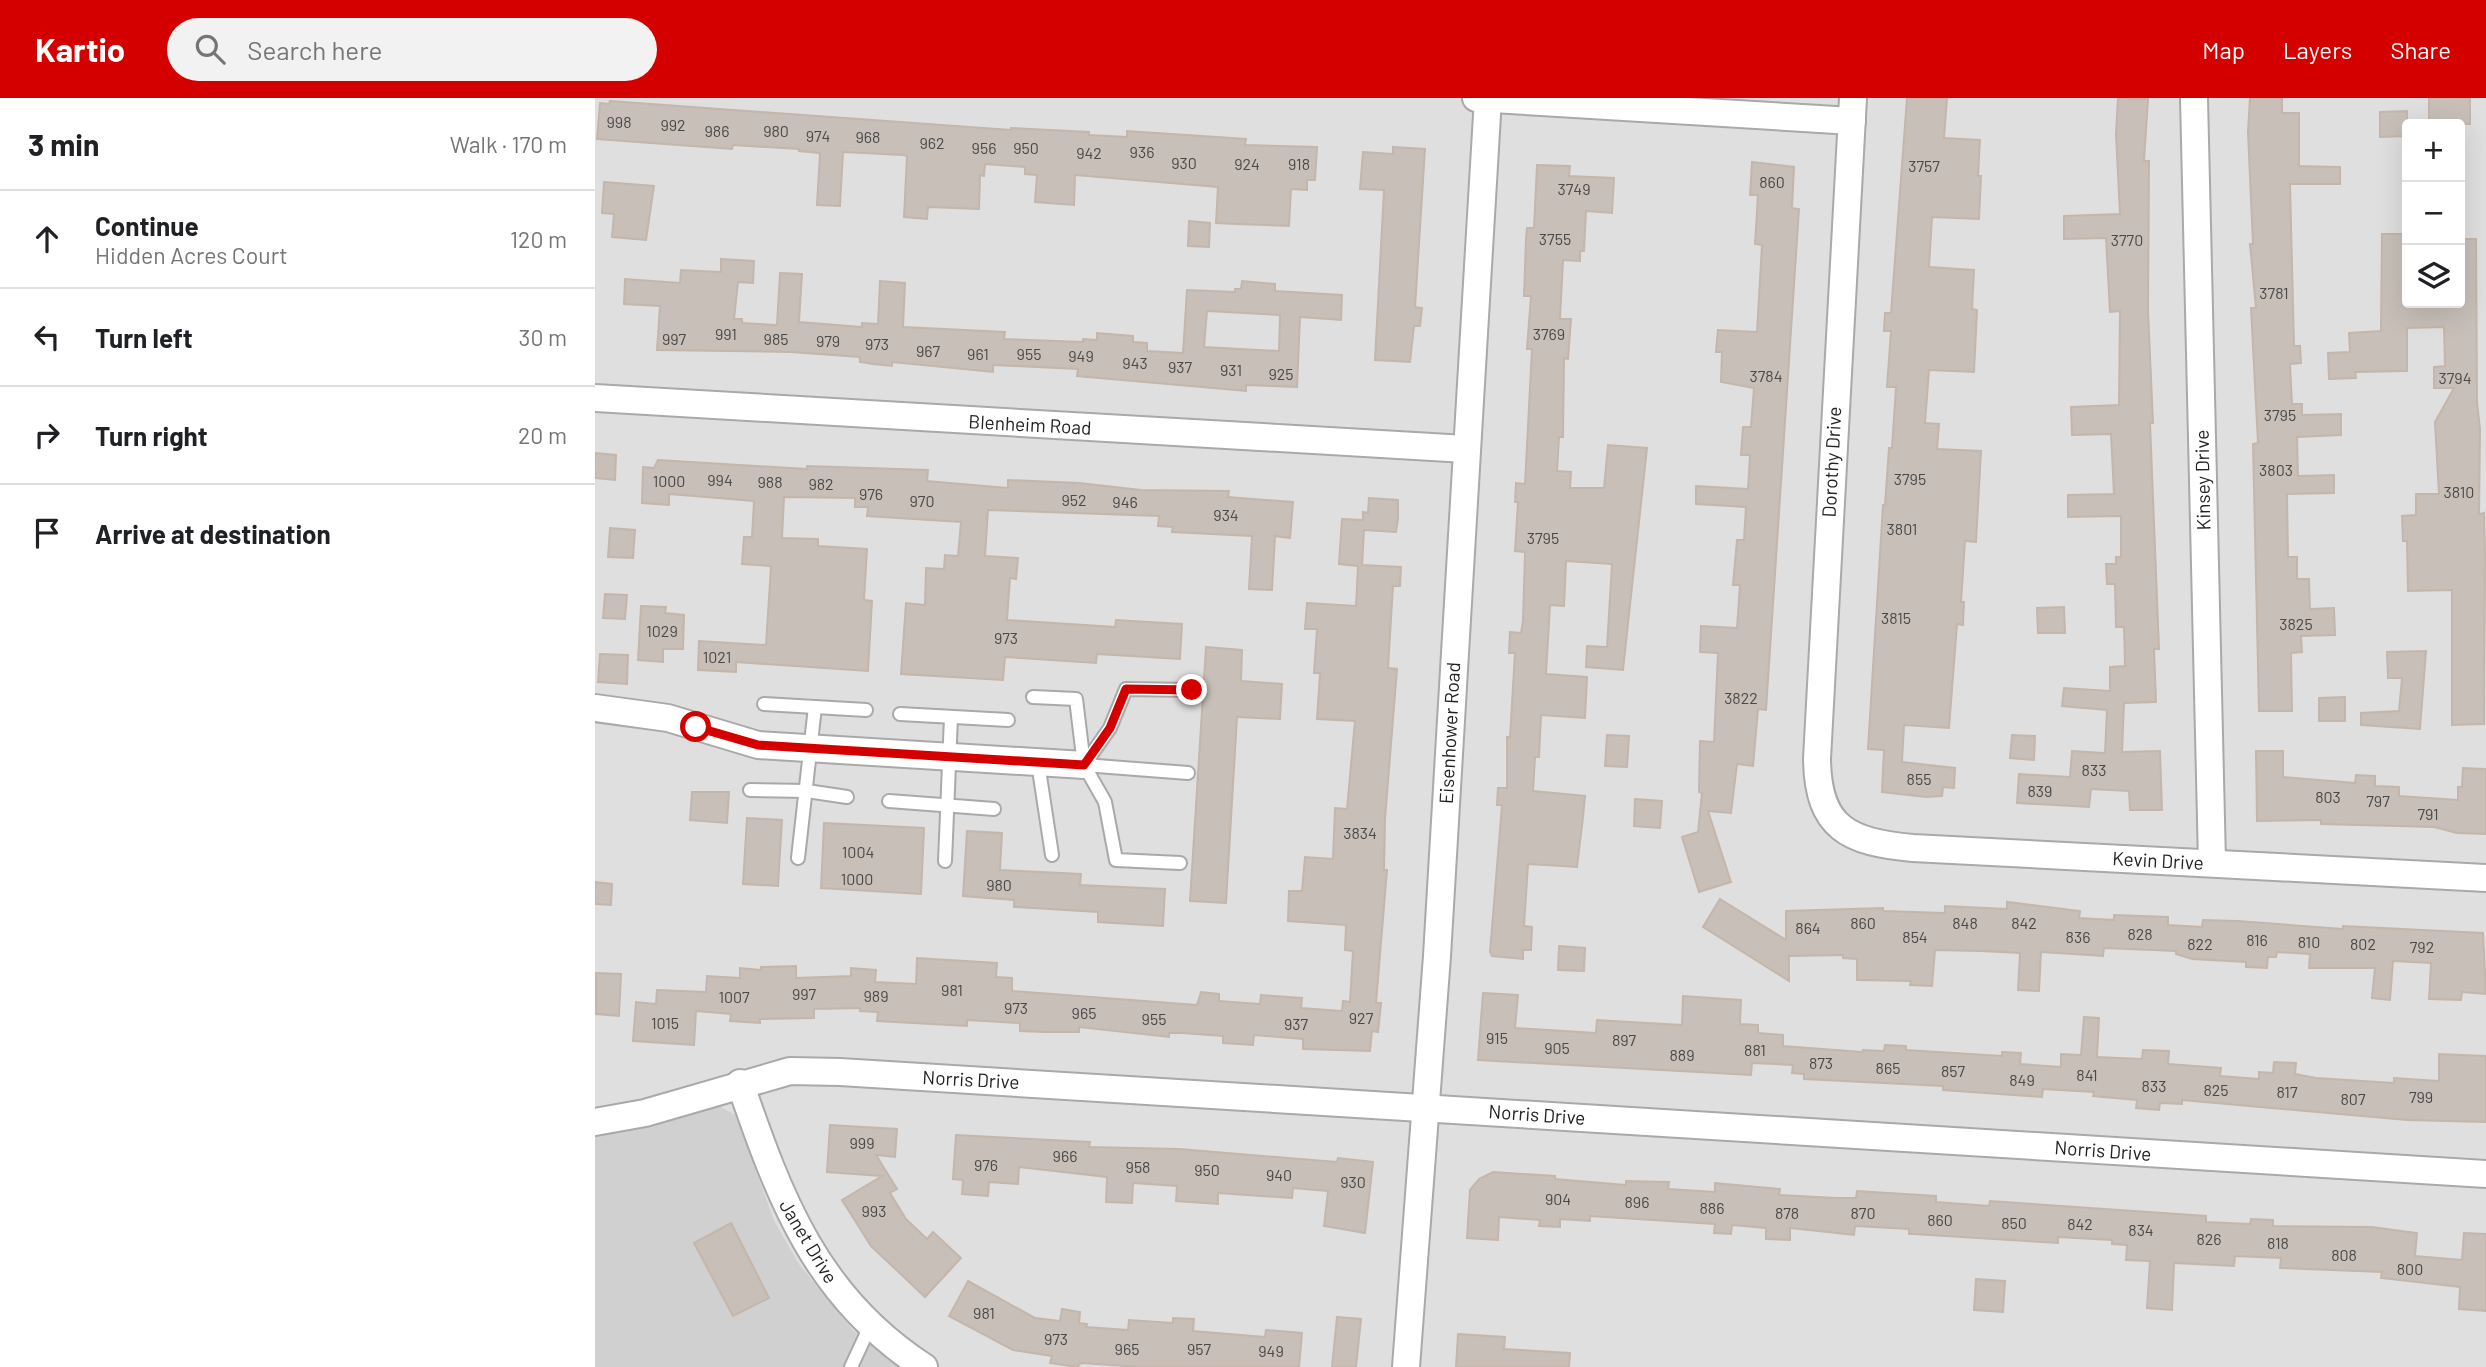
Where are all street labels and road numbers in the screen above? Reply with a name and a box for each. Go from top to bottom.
street label: Dorothy Drive [1817,406,1845,518]
street label: Blenheim Road [968,409,1092,439]
street label: Kinsey Drive [2190,430,2214,530]
street label: Eisenhower Road [1434,661,1464,805]
street label: Kevin Drive [2112,846,2204,874]
street label: Norris Drive [922,1065,1020,1093]
street label: Norris Drive [1488,1099,1586,1129]
street label: Norris Drive [2054,1135,2152,1165]
street label: Janet Drive [775,1195,843,1287]

